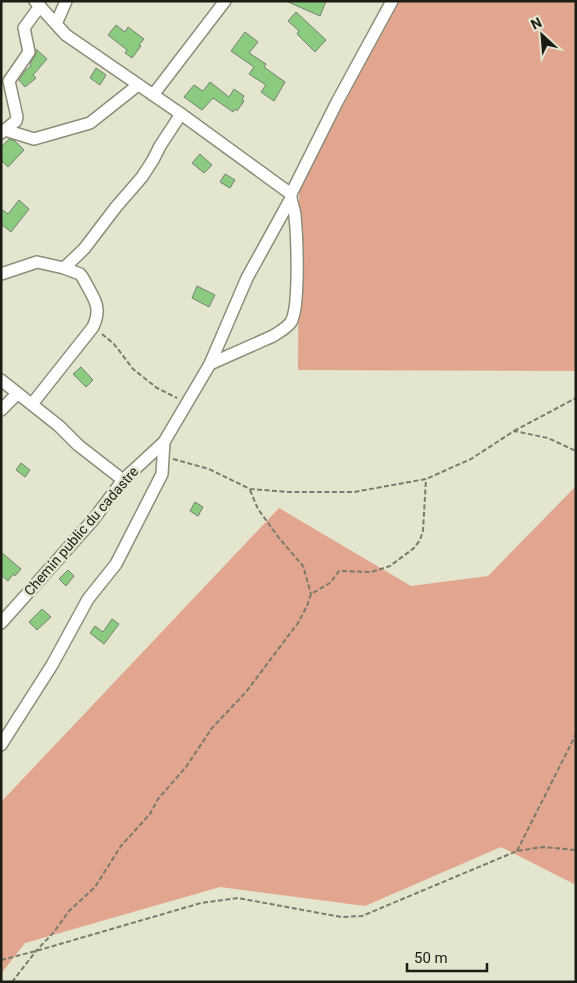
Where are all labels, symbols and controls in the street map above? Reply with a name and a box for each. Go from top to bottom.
north arrow [517,10,567,60]
text: N [528,14,544,33]
street label: Chemin public du cadastre [21,463,141,599]
scale bar [407,940,487,972]
text: 50 m [414,949,448,967]

